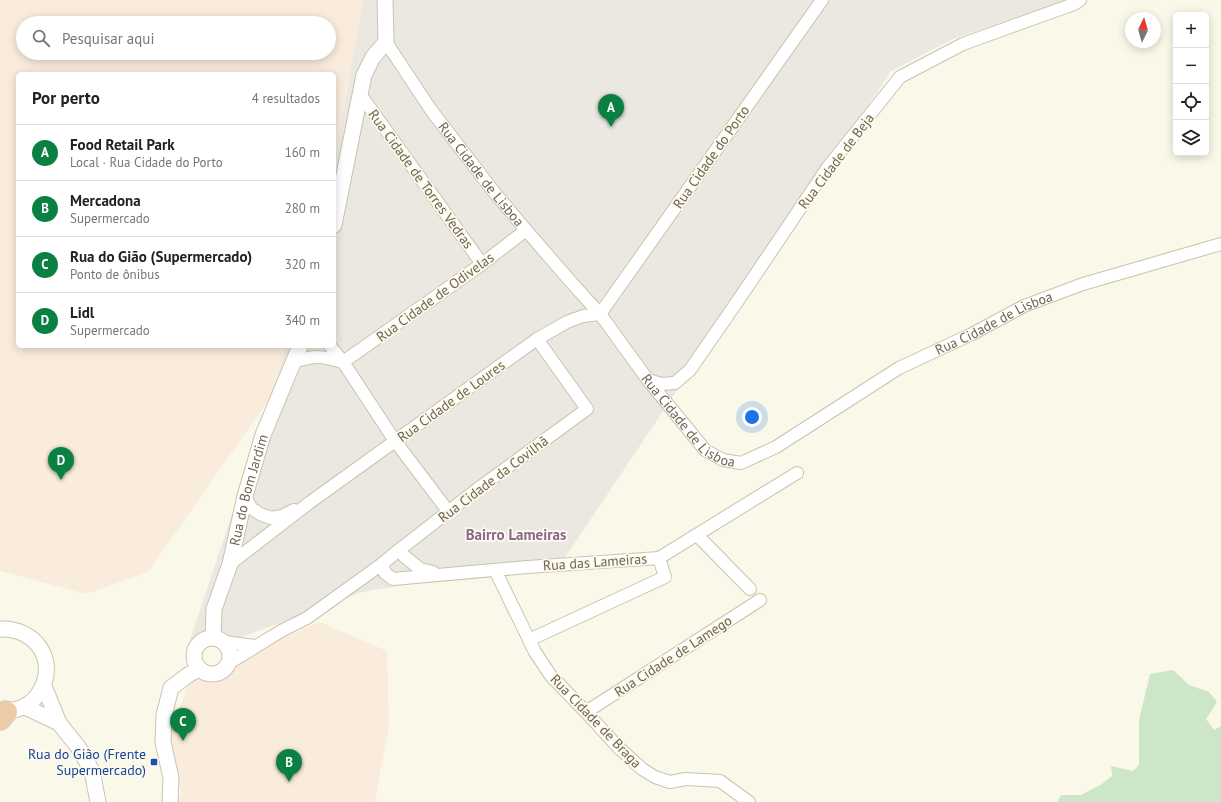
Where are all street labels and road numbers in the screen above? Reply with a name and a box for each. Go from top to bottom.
street label: Rua Cidade do Porto [669,102,753,212]
street label: Rua Cidade de Torres Vedras [364,106,478,252]
street label: Rua Cidade de Beja [794,109,878,212]
street label: Rua Cidade de Lisboa [434,118,528,230]
street label: Rua Cidade de Odivelas [373,248,497,346]
street label: Rua Cidade de Lisboa [932,287,1055,359]
street label: Rua Cidade de Loures [394,356,508,446]
street label: Rua Cidade de Lisboa [638,370,737,471]
street label: Rua do Bom Jardim [225,432,272,547]
street label: Rua Cidade da Covilhã [434,432,552,526]
street label: Rua das Lameiras [542,549,648,575]
street label: Rua Cidade de Lamego [611,611,735,701]
street label: Rua Cidade de Braga [547,670,645,772]

